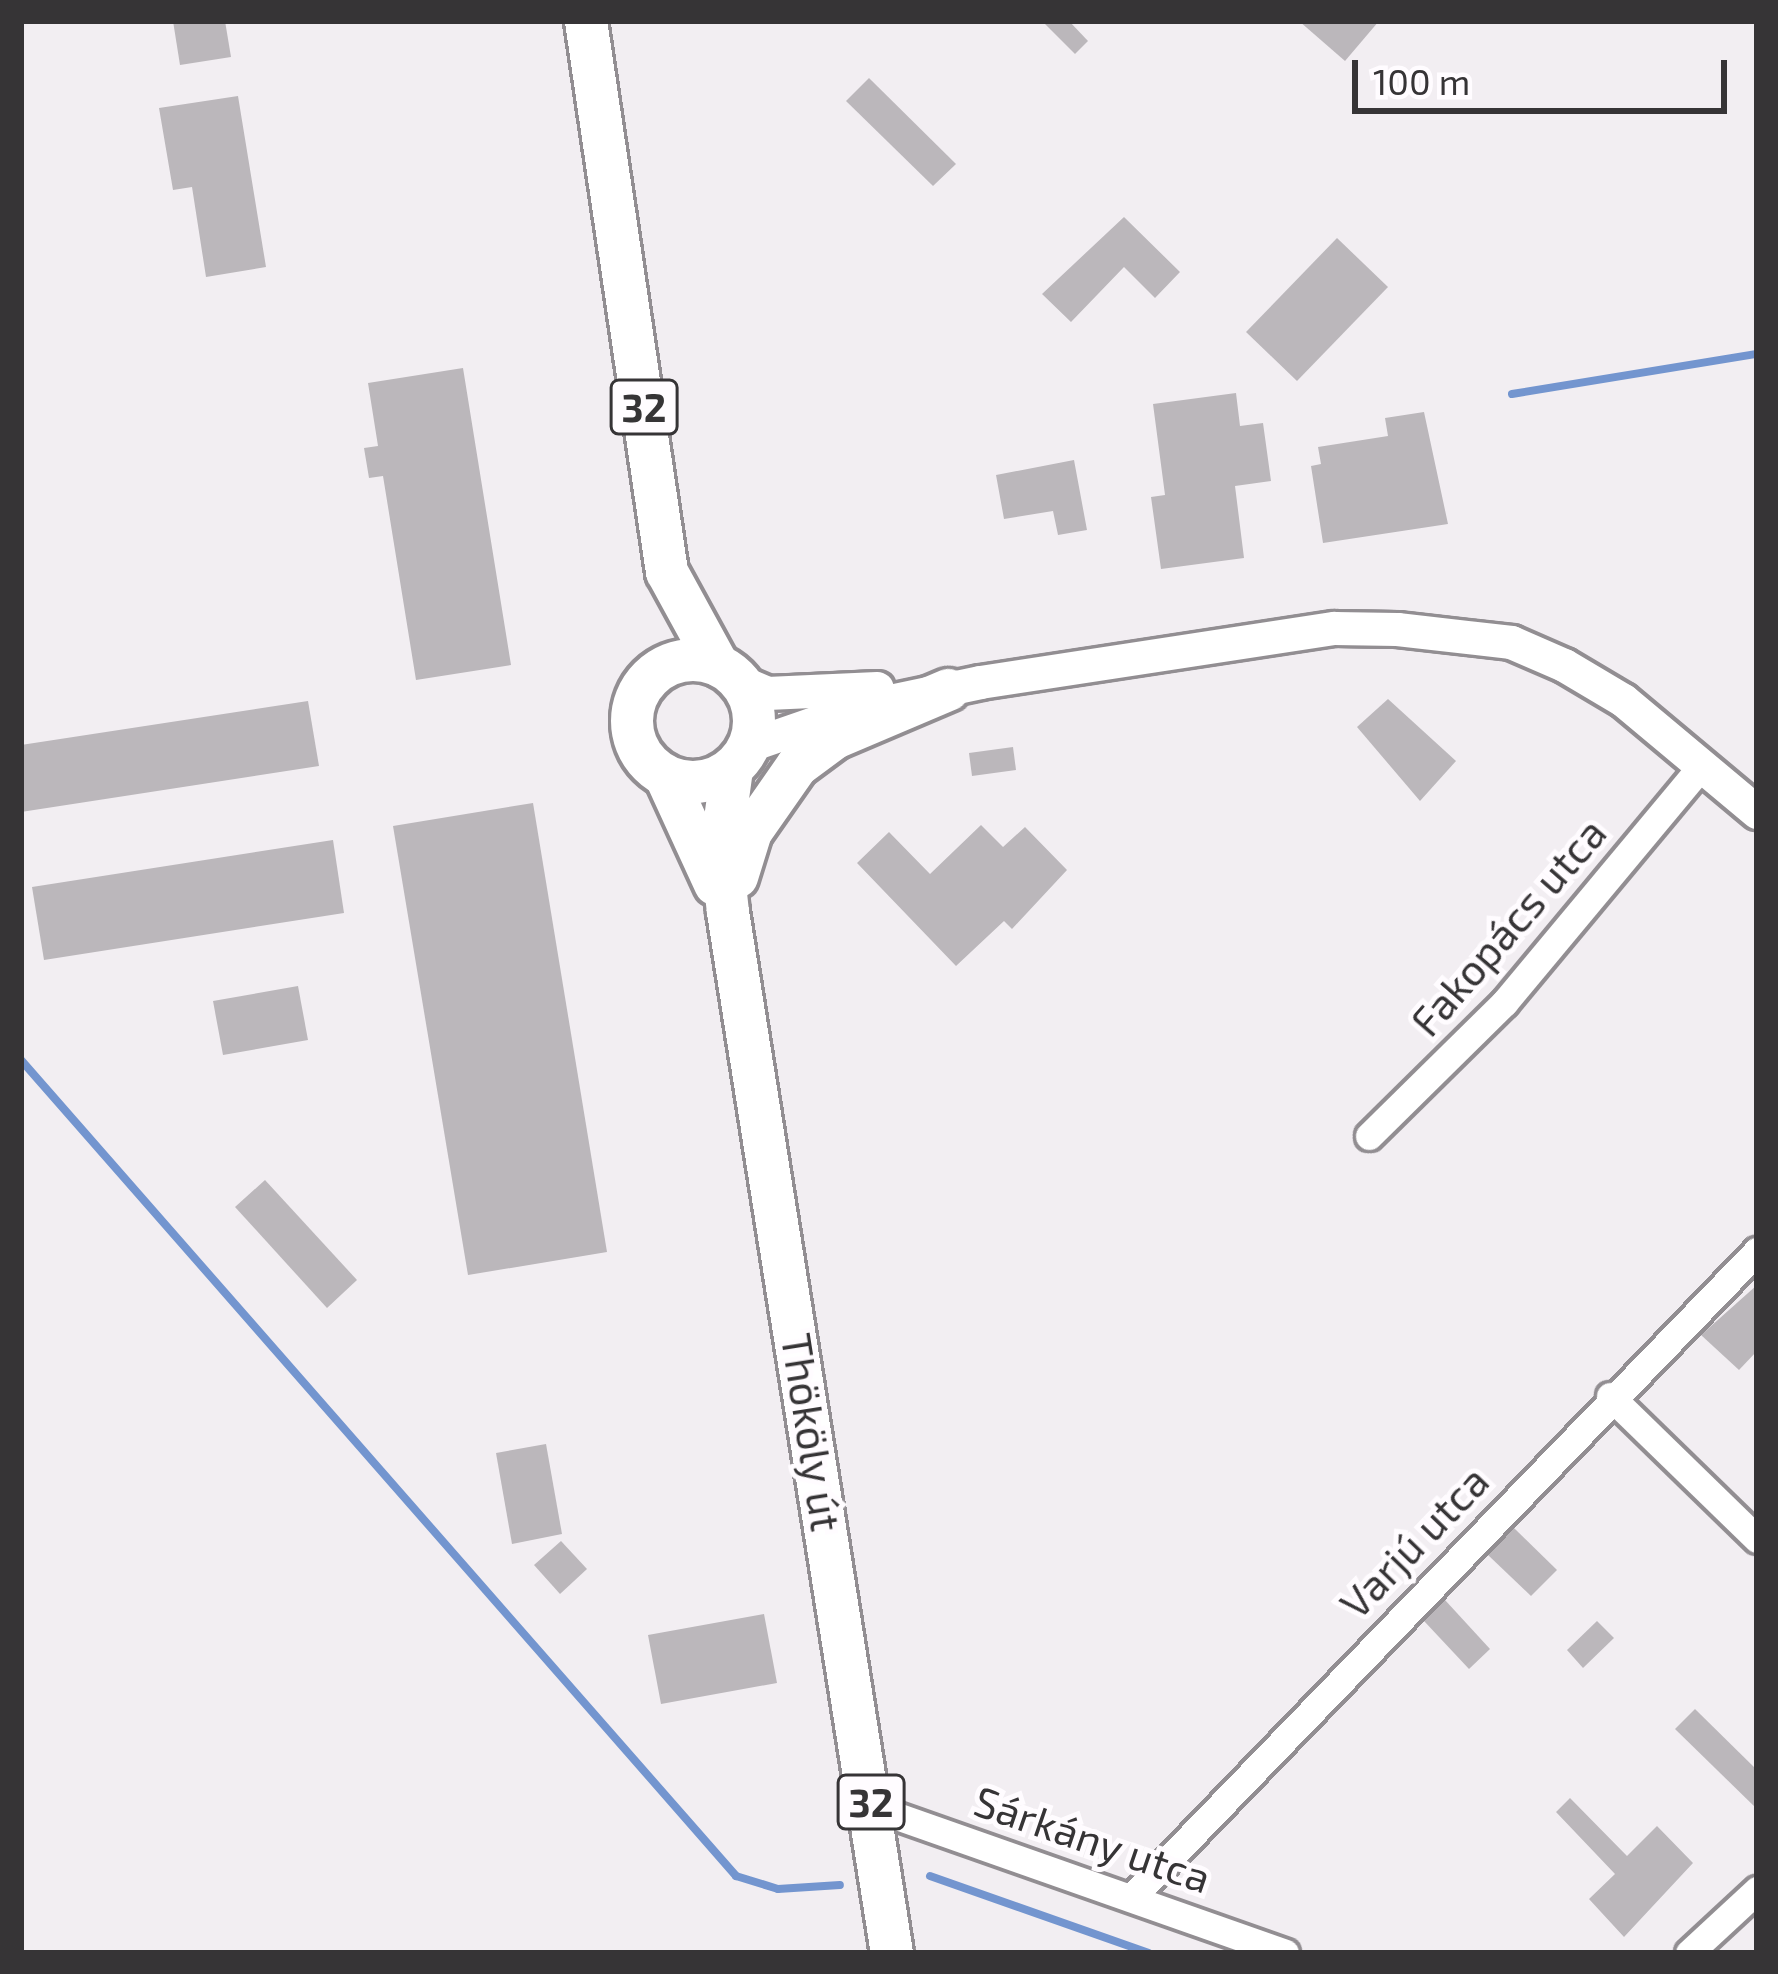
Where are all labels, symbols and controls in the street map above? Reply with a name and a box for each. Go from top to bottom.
scale bar [1358,36,1733,110]
text: 100 m [1373,59,1470,102]
road number: 32 [608,374,680,440]
street label: Fakopács utca [1399,807,1615,1045]
street label: Thököly út [772,1329,854,1535]
street label: Varjú utca [1328,1455,1498,1627]
road number: 32 [835,1769,907,1835]
street label: Sárkány utca [968,1774,1218,1902]

